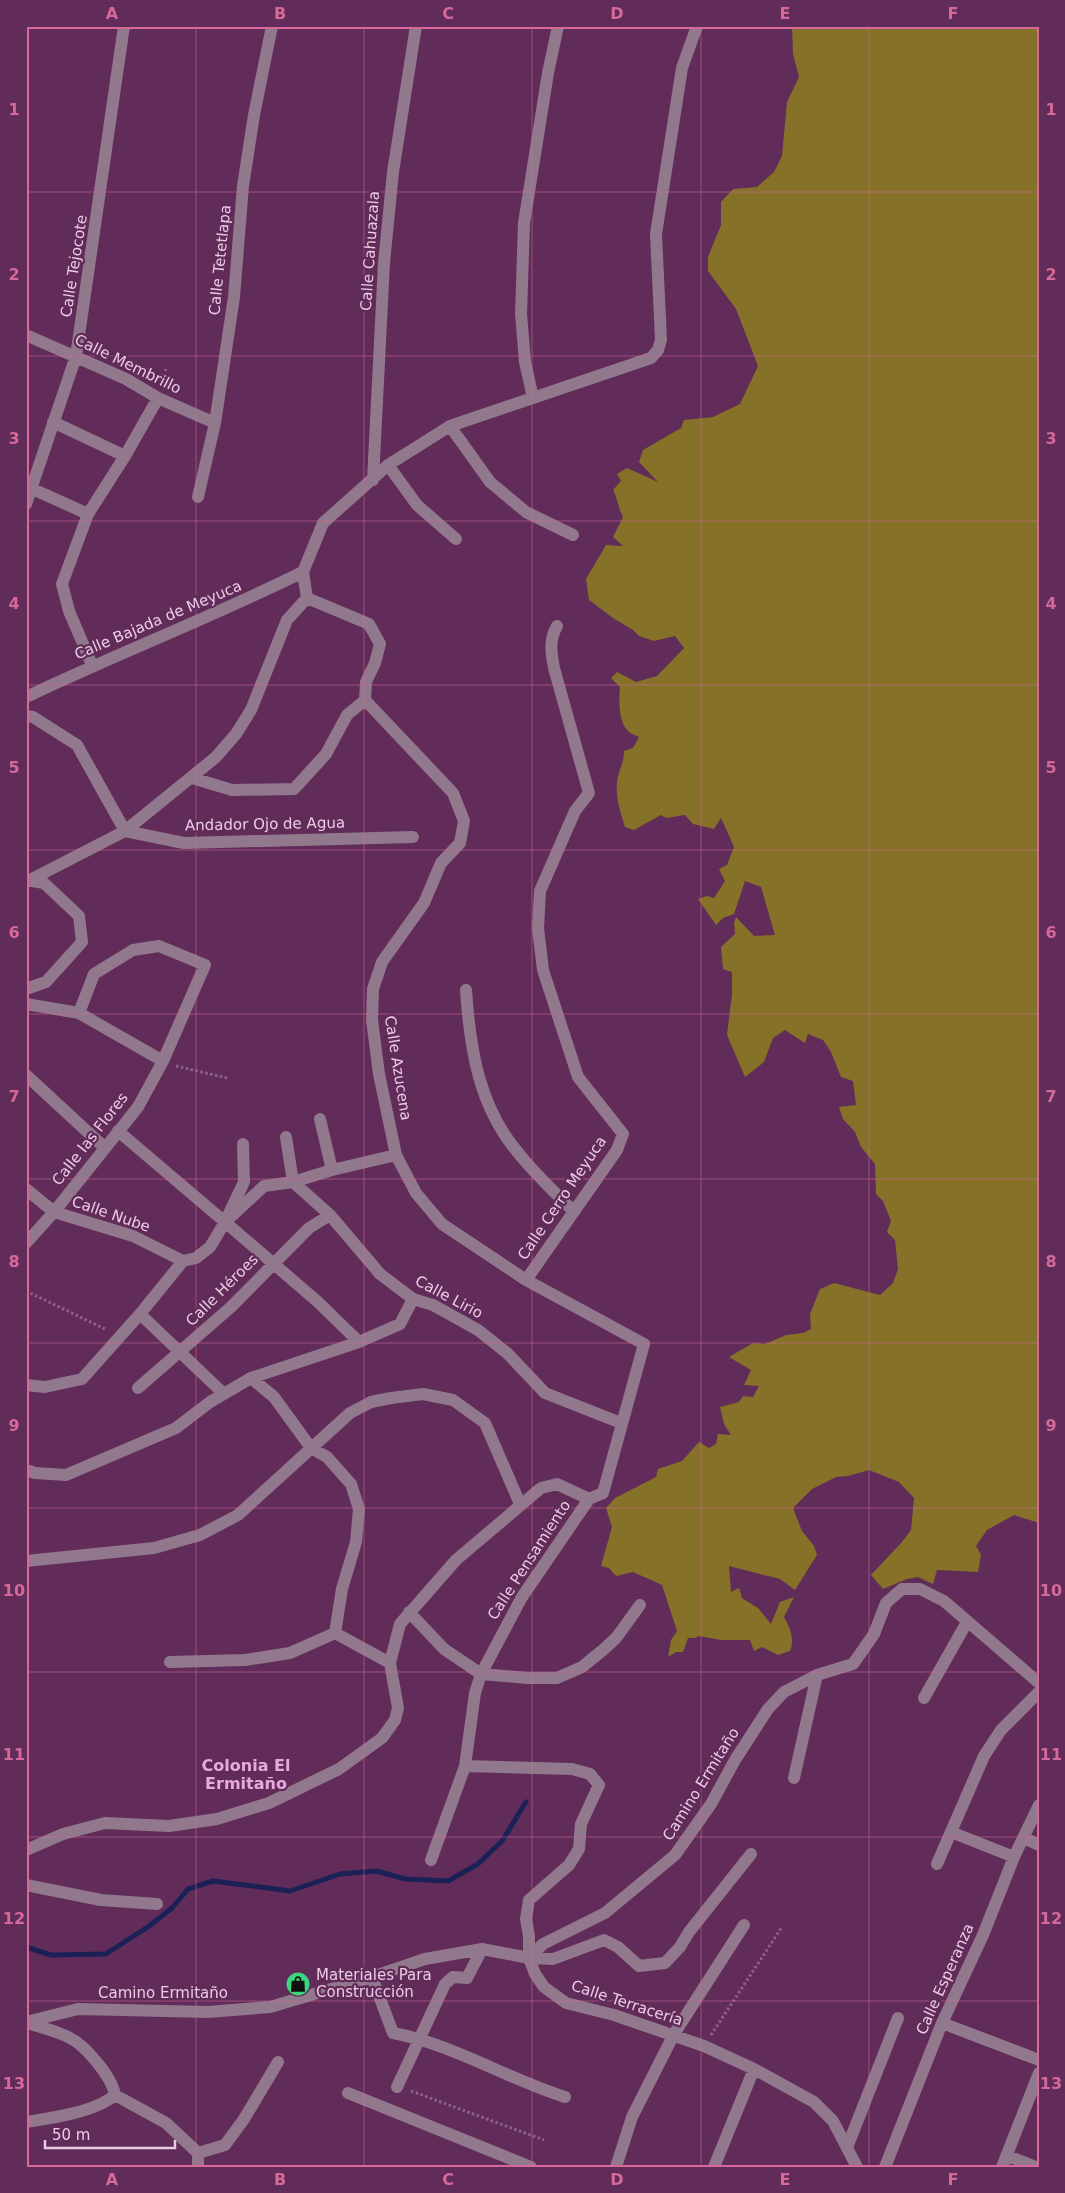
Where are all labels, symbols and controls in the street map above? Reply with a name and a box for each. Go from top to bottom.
text: A [106,4,119,23]
text: B [274,4,286,23]
text: C [442,4,454,23]
text: D [610,4,624,23]
text: E [780,4,790,23]
text: F [948,4,958,23]
text: 1 [8,100,20,119]
text: 1 [1045,100,1057,119]
street label: Calle Cahuazala [357,190,383,312]
street label: Calle Tetetlapa [205,204,235,316]
street label: Calle Tejocote [57,213,91,319]
text: 2 [8,265,20,284]
text: 2 [1045,265,1057,284]
street label: Calle Membrillo [72,330,184,398]
text: 3 [8,429,20,448]
text: 3 [1045,429,1057,448]
street label: Calle Bajada de Meyuca [72,577,244,663]
text: 4 [8,594,20,613]
text: 4 [1045,594,1057,613]
text: 5 [8,758,20,777]
text: 5 [1045,758,1057,777]
street label: Andador Ojo de Agua [185,814,345,834]
text: 6 [8,923,20,942]
text: 6 [1045,923,1057,942]
street label: Calle Azucena [381,1014,415,1122]
text: 7 [8,1087,20,1106]
text: 7 [1045,1087,1057,1106]
street label: Calle las Flores [48,1089,132,1189]
street label: Calle Cerro Meyuca [514,1133,610,1263]
street label: Calle Nube [70,1192,152,1236]
street label: Calle Héroes [182,1250,262,1330]
text: 8 [8,1252,20,1271]
text: 8 [1045,1252,1057,1271]
street label: Calle Lirio [412,1272,486,1322]
text: 9 [8,1416,20,1435]
text: 9 [1045,1416,1057,1435]
street label: Calle Pensamiento [484,1497,574,1623]
text: 10 [3,1581,25,1600]
text: 10 [1040,1581,1062,1600]
street label: Camino Ermitaño [659,1724,743,1844]
text: 11 [3,1745,25,1764]
text: 11 [1040,1745,1062,1764]
district label: Colonia El Ermitaño [202,1756,290,1793]
text: 12 [3,1909,25,1928]
text: 12 [1040,1909,1062,1928]
street label: Calle Esperanza [912,1921,978,2037]
place label: Materiales Para Construcción [316,1966,432,2001]
shop icon: Materiales Para Construcción [285,1971,311,1997]
street label: Calle Terracería [569,1977,685,2029]
street label: Camino Ermitaño [98,1984,228,2002]
text: 13 [3,2074,25,2093]
text: 13 [1040,2074,1062,2093]
scale bar [45,2118,175,2150]
text: 50 m [52,2126,90,2144]
text: A [106,2170,119,2189]
text: B [274,2170,286,2189]
text: C [442,2170,454,2189]
text: D [610,2170,624,2189]
text: E [780,2170,790,2189]
text: F [948,2170,958,2189]

